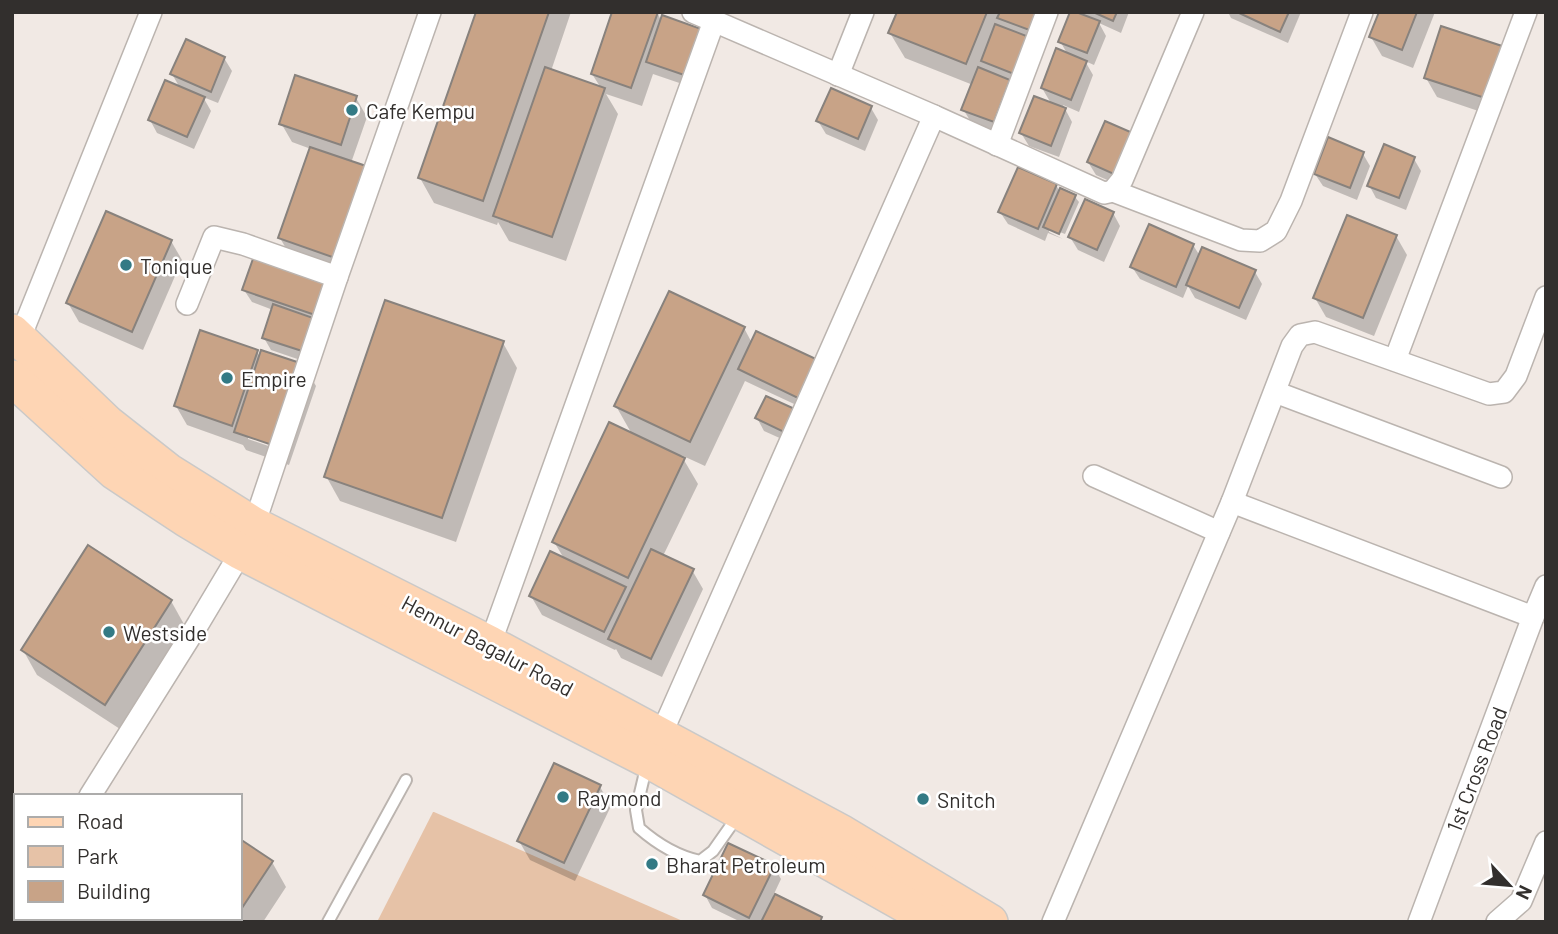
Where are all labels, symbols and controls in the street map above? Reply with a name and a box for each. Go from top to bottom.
place label: Cafe Kempu [366,98,475,123]
marker: Cafe Kempu [344,102,360,118]
place label: Tonique [140,253,213,278]
marker: Tonique [118,257,134,273]
place label: Empire [241,366,307,391]
marker: Empire [219,370,235,386]
street label: Hennur Bagalur Road [398,589,578,701]
place label: Westside [123,620,207,645]
marker: Westside [101,624,117,640]
street label: 1st Cross Road [1441,703,1511,835]
place label: Raymond [577,785,661,810]
place label: Snitch [937,787,996,812]
marker: Raymond [555,789,571,805]
marker: Snitch [915,791,931,807]
legend [14,794,242,920]
text: Road [77,808,123,833]
text: Park [77,843,118,868]
north arrow [1474,850,1544,920]
place label: Bharat Petroleum [666,852,826,877]
marker: Bharat Petroleum [644,856,660,872]
text: Building [77,878,151,903]
text: N [1512,882,1538,903]

